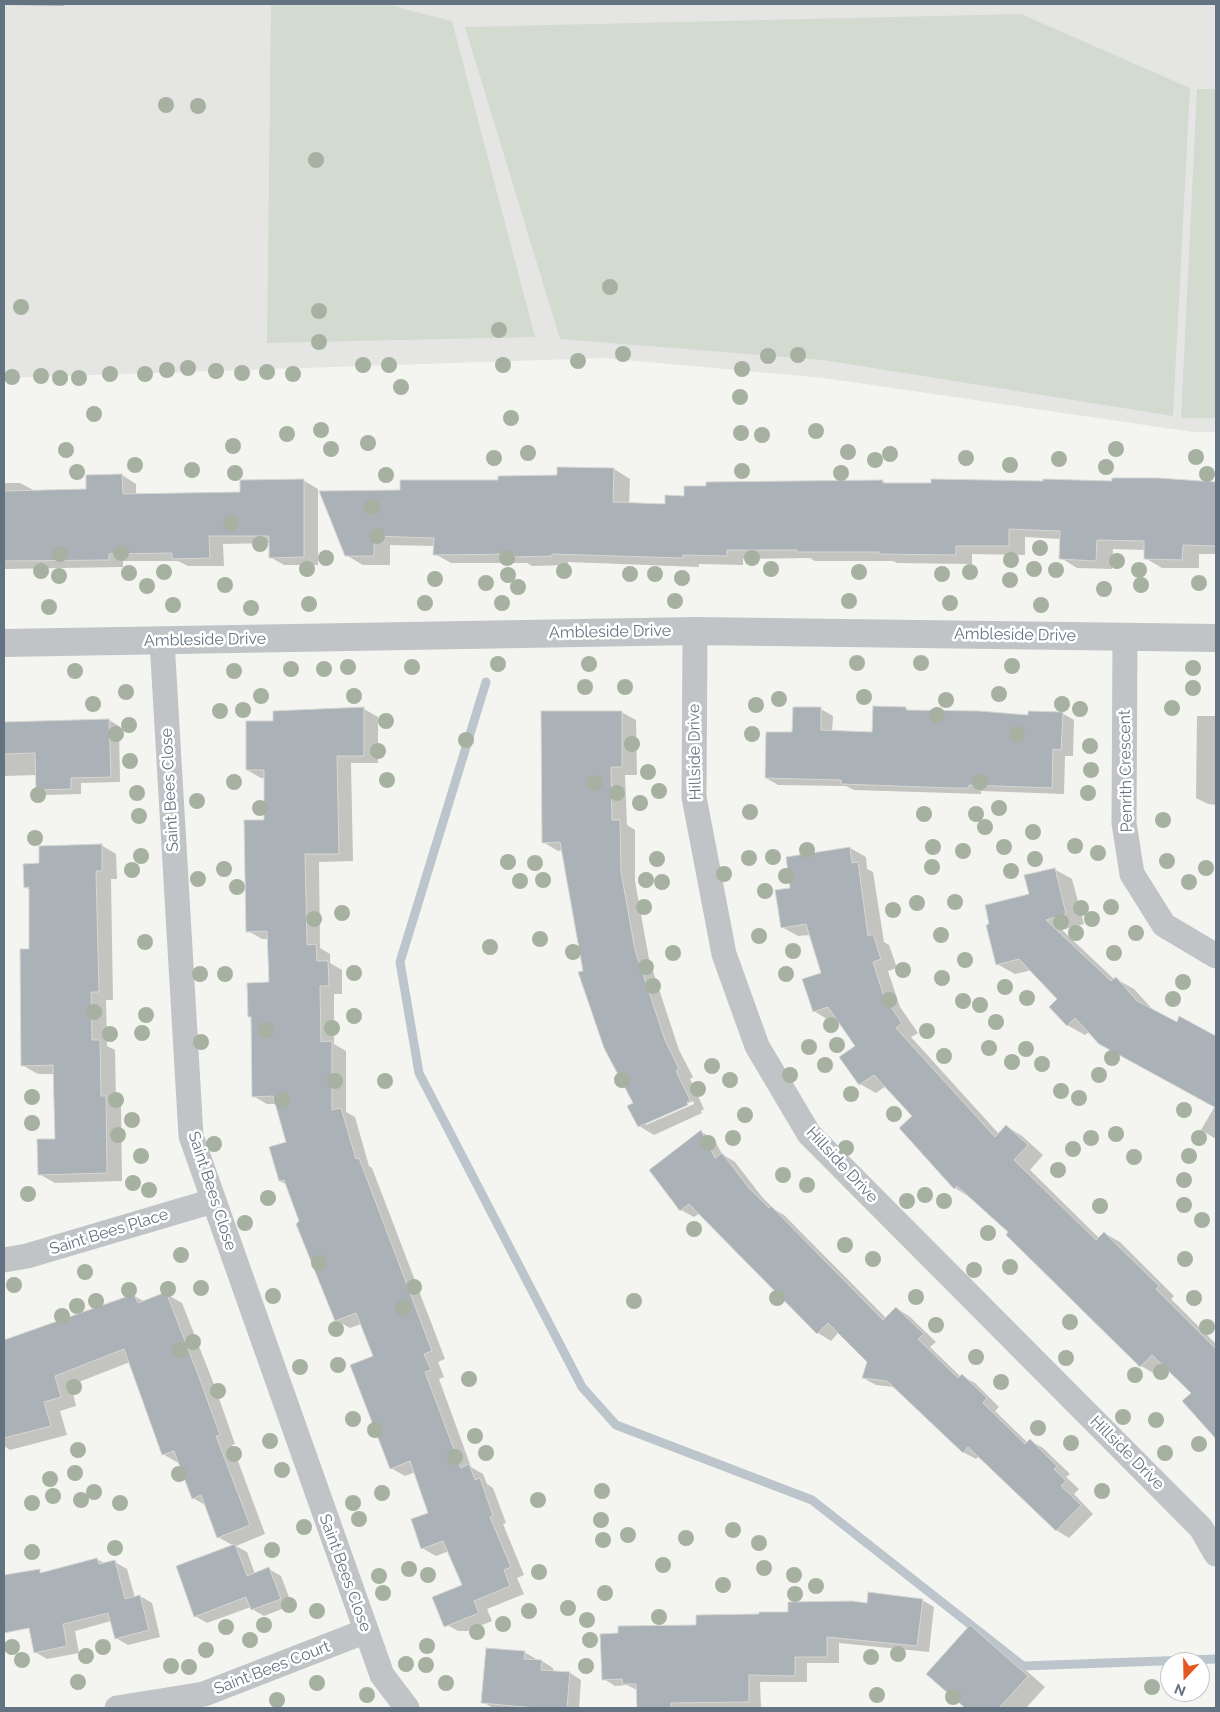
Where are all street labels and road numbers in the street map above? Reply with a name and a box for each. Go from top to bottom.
street label: Ambleside Drive [549,621,671,643]
street label: Ambleside Drive [954,624,1076,646]
street label: Ambleside Drive [144,629,266,651]
street label: Hillside Drive [685,703,705,801]
street label: Penrith Crescent [1115,710,1137,832]
street label: Saint Bees Close [157,728,183,852]
street label: Hillside Drive [802,1123,882,1207]
street label: Saint Bees Close [184,1129,240,1253]
street label: Saint Bees Place [47,1205,171,1259]
street label: Hillside Drive [1086,1412,1168,1494]
street label: Saint Bees Close [315,1512,375,1634]
street label: Saint Bees Court [211,1637,333,1699]

